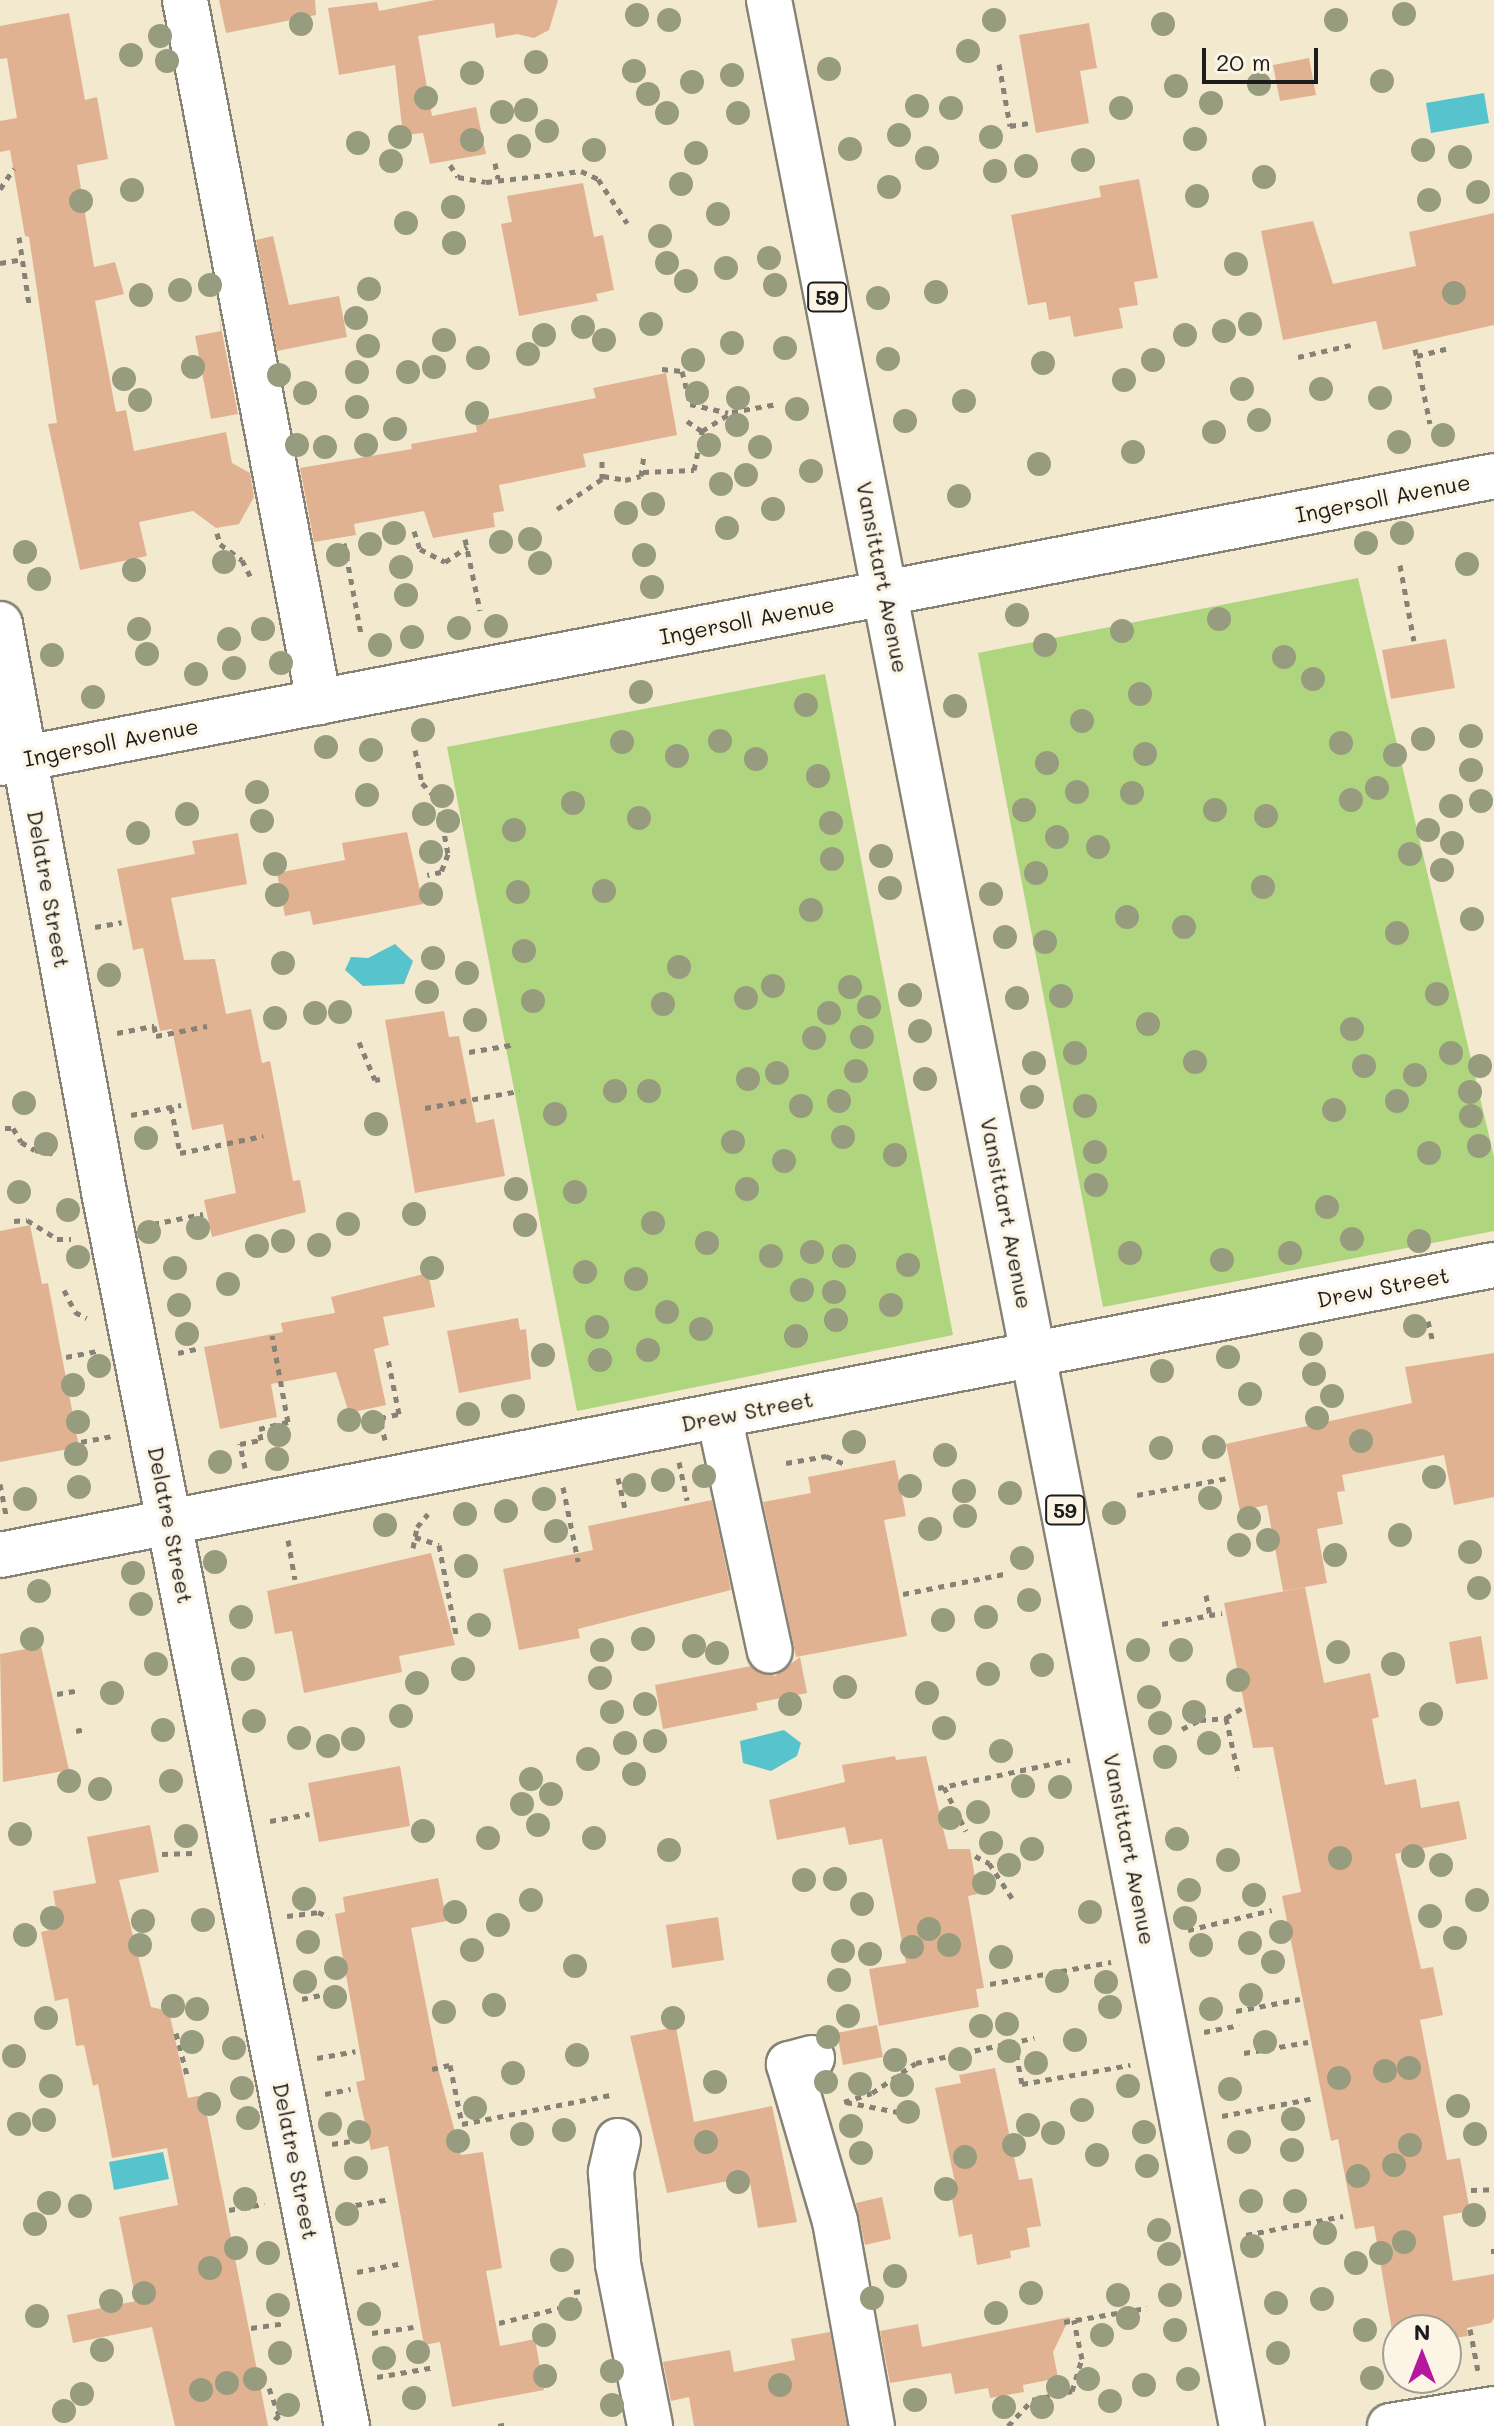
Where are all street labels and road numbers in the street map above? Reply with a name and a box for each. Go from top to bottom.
road number: 59 [807,281,847,313]
street label: Ingersoll Avenue [1294,468,1472,528]
street label: Vansittart Avenue [851,479,915,675]
street label: Ingersoll Avenue [658,590,836,650]
street label: Ingersoll Avenue [22,712,200,772]
street label: Delatre Street [22,808,76,970]
street label: Vansittart Avenue [975,1115,1039,1311]
street label: Drew Street [1315,1261,1451,1313]
street label: Drew Street [679,1385,815,1437]
street label: Delatre Street [143,1444,199,1606]
road number: 59 [1045,1494,1085,1526]
street label: Vansittart Avenue [1098,1751,1162,1947]
street label: Delatre Street [268,2080,324,2242]

